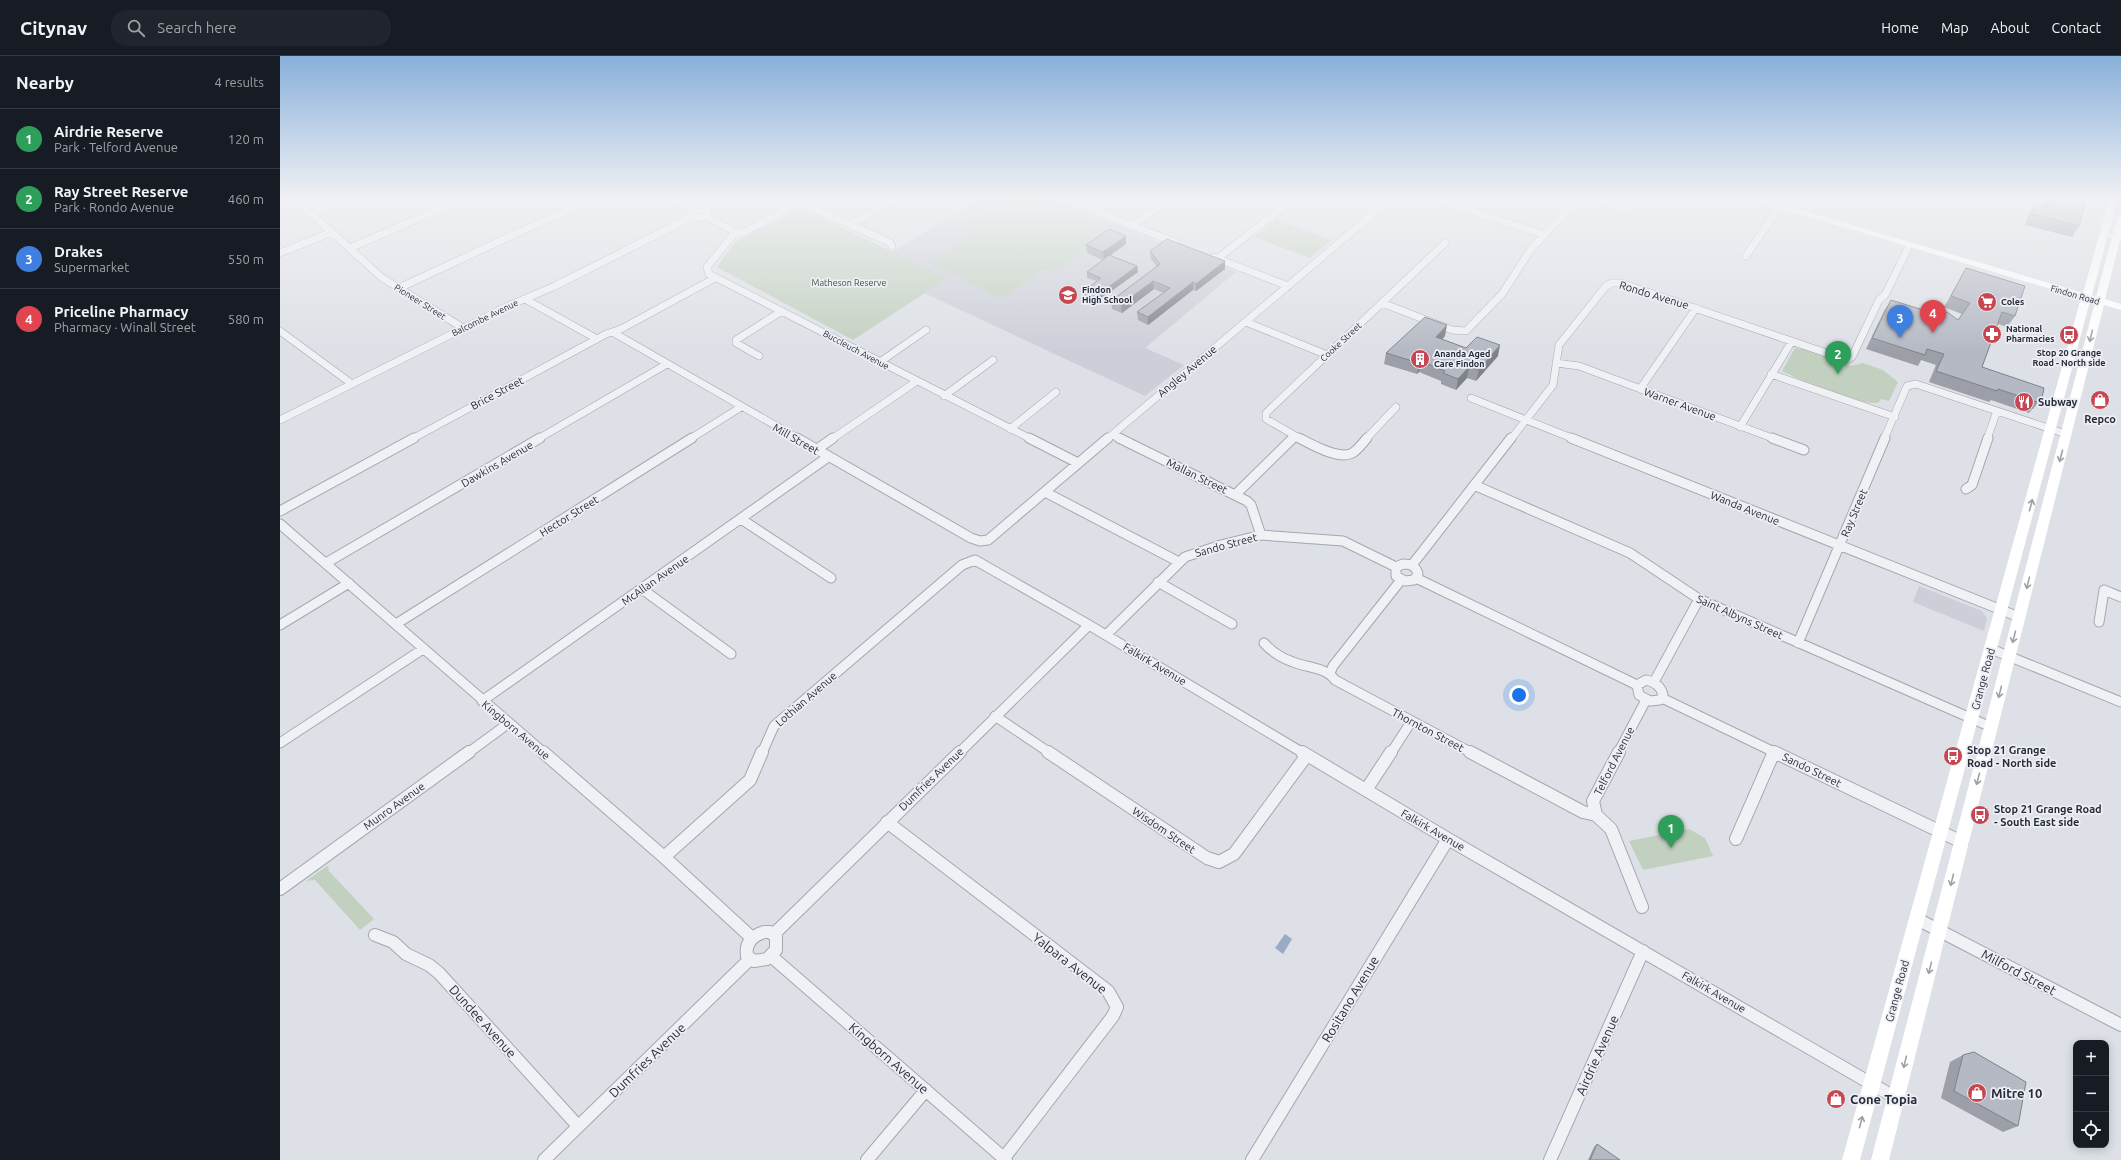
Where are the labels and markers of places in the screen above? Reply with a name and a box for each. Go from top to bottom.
school or university icon: Findon High School [1057,284,1079,306]
place label: Findon High School [1082,285,1132,305]
supermarket icon: Coles [1976,291,1998,313]
place label: Coles [2001,297,2024,307]
pin: 4 [1920,300,1946,333]
pin: 3 [1887,305,1913,338]
pharmacy icon: National Pharmacies [1981,323,2003,345]
place label: National Pharmacies [2006,324,2055,344]
bus stop icon: Stop 20 Grange Road - North side [2058,324,2080,346]
pin: 2 [1825,341,1851,374]
building icon: Ananda Aged Care Findon [1409,348,1431,370]
place label: Stop 20 Grange Road - North side [2032,348,2106,368]
place label: Ananda Aged Care Findon [1434,349,1490,369]
shop icon: Repco [2089,389,2111,411]
restaurant icon: Subway [2013,391,2035,413]
place label: Subway [2038,396,2078,408]
place label: Repco [2084,413,2116,425]
place label: Stop 21 Grange Road - North side [1967,744,2056,769]
bus stop icon: Stop 21 Grange Road - North side [1942,745,1964,767]
place label: Stop 21 Grange Road - South East side [1994,803,2102,828]
bus stop icon: Stop 21 Grange Road - South East side [1969,804,1991,826]
pin: 1 [1658,815,1684,848]
shop icon: Mitre 10 [1966,1082,1988,1104]
place label: Mitre 10 [1991,1086,2042,1100]
shop icon: Cone Topia [1825,1088,1847,1110]
place label: Cone Topia [1850,1092,1917,1106]

